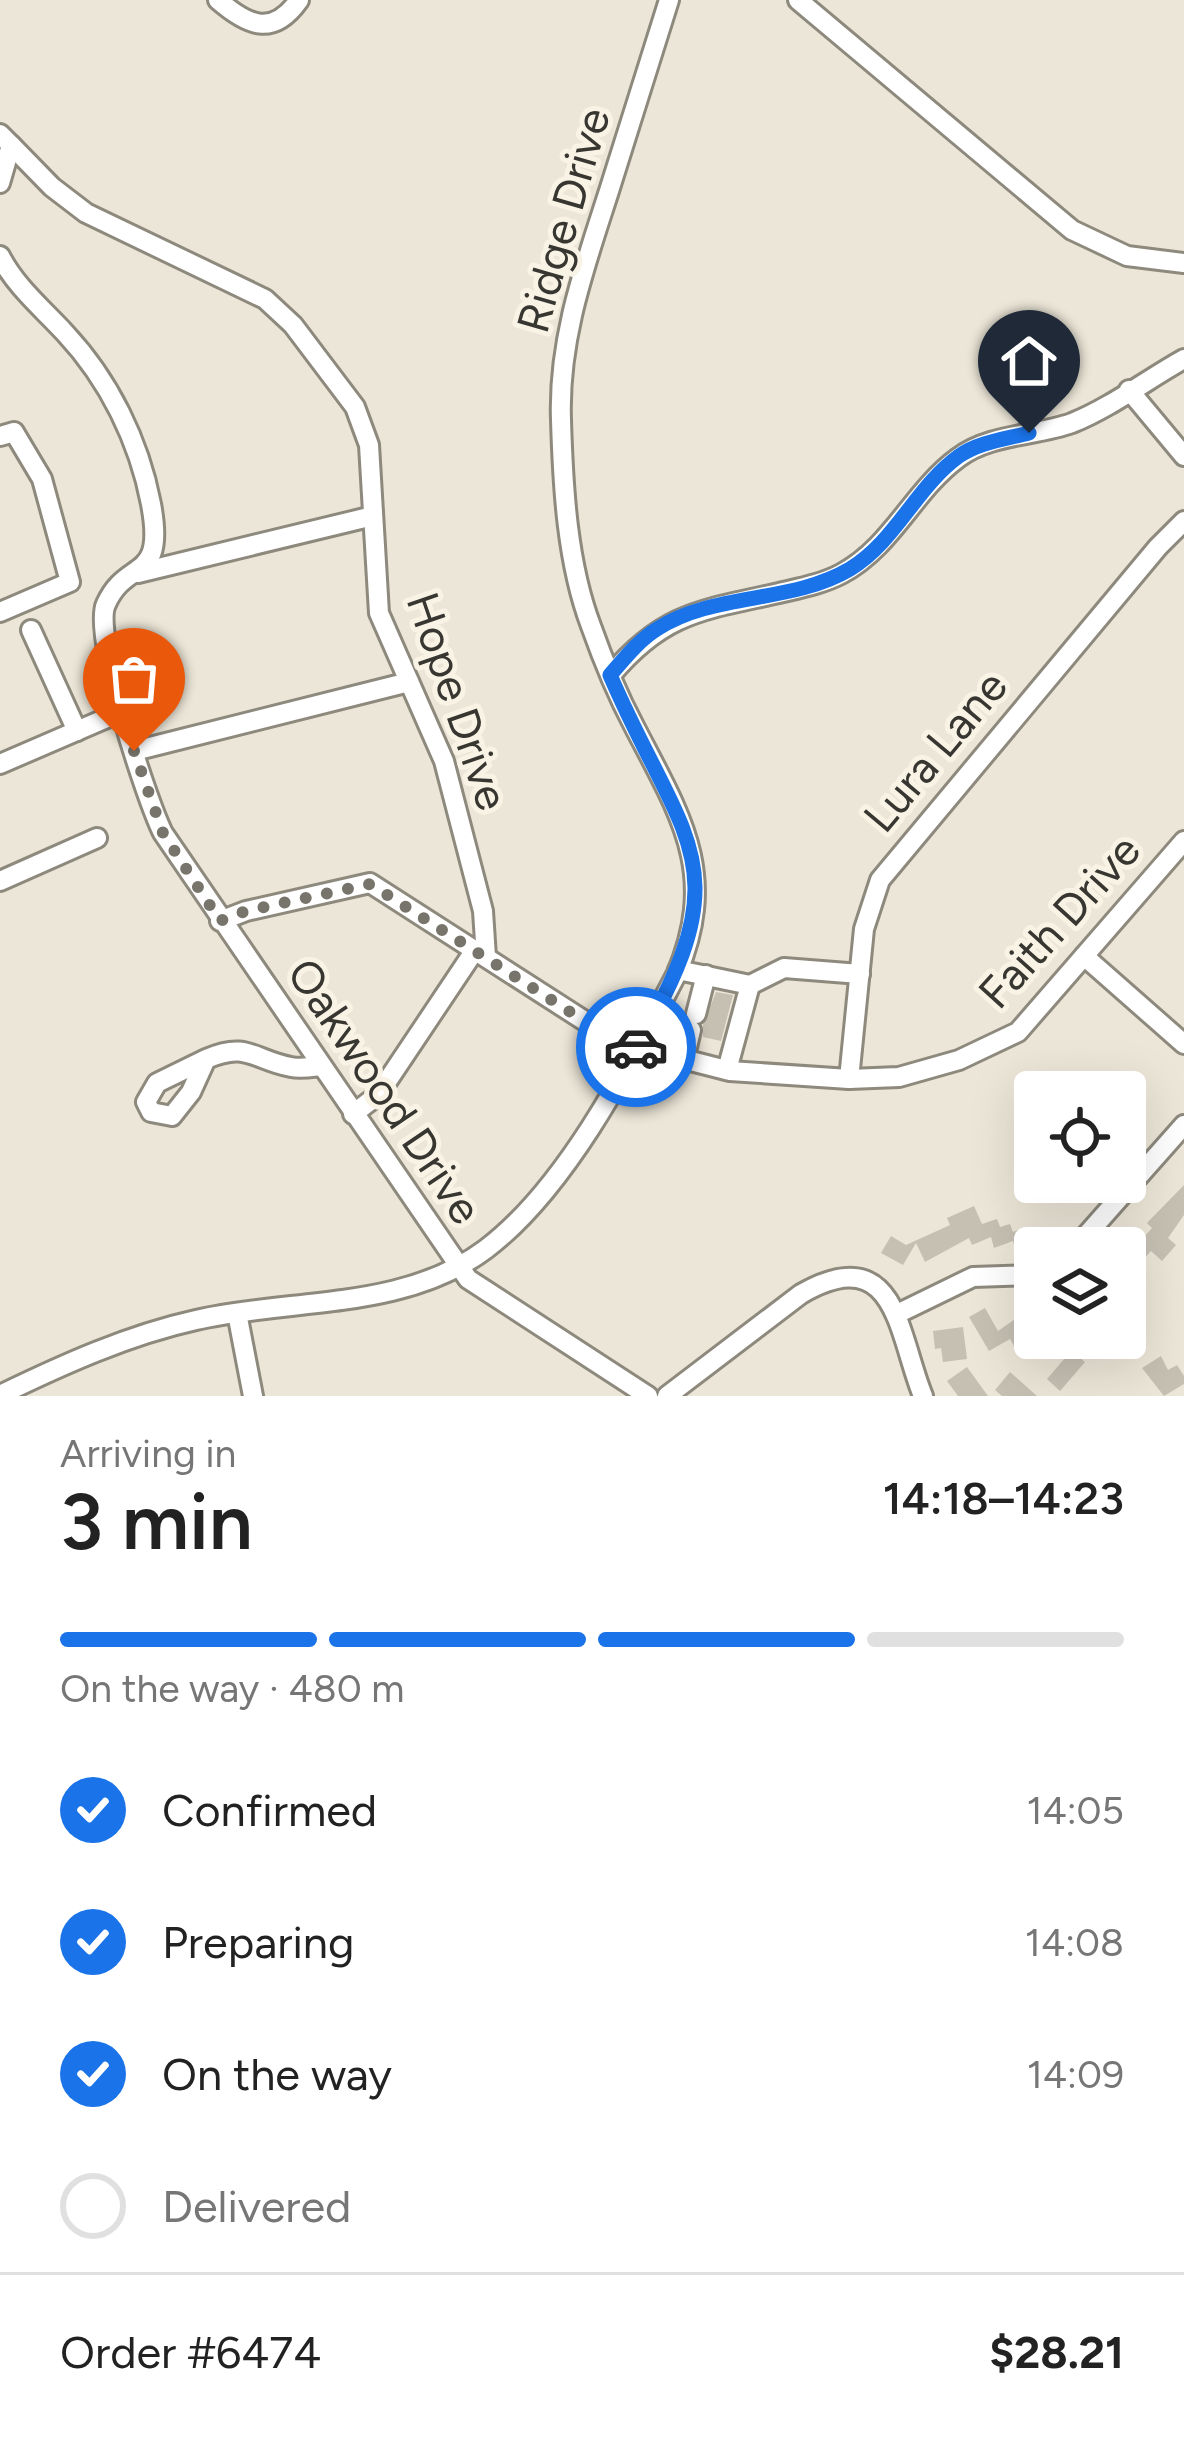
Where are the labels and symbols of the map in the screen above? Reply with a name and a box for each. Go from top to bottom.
street label: Ridge Drive [505,101,621,339]
pin [978,310,1080,433]
street label: Hope Drive [396,585,520,817]
pin [83,628,185,751]
street label: Lura Lane [852,659,1018,843]
street label: Faith Drive [967,823,1151,1019]
street label: Oakwood Drive [276,948,494,1234]
courier [576,987,696,1107]

